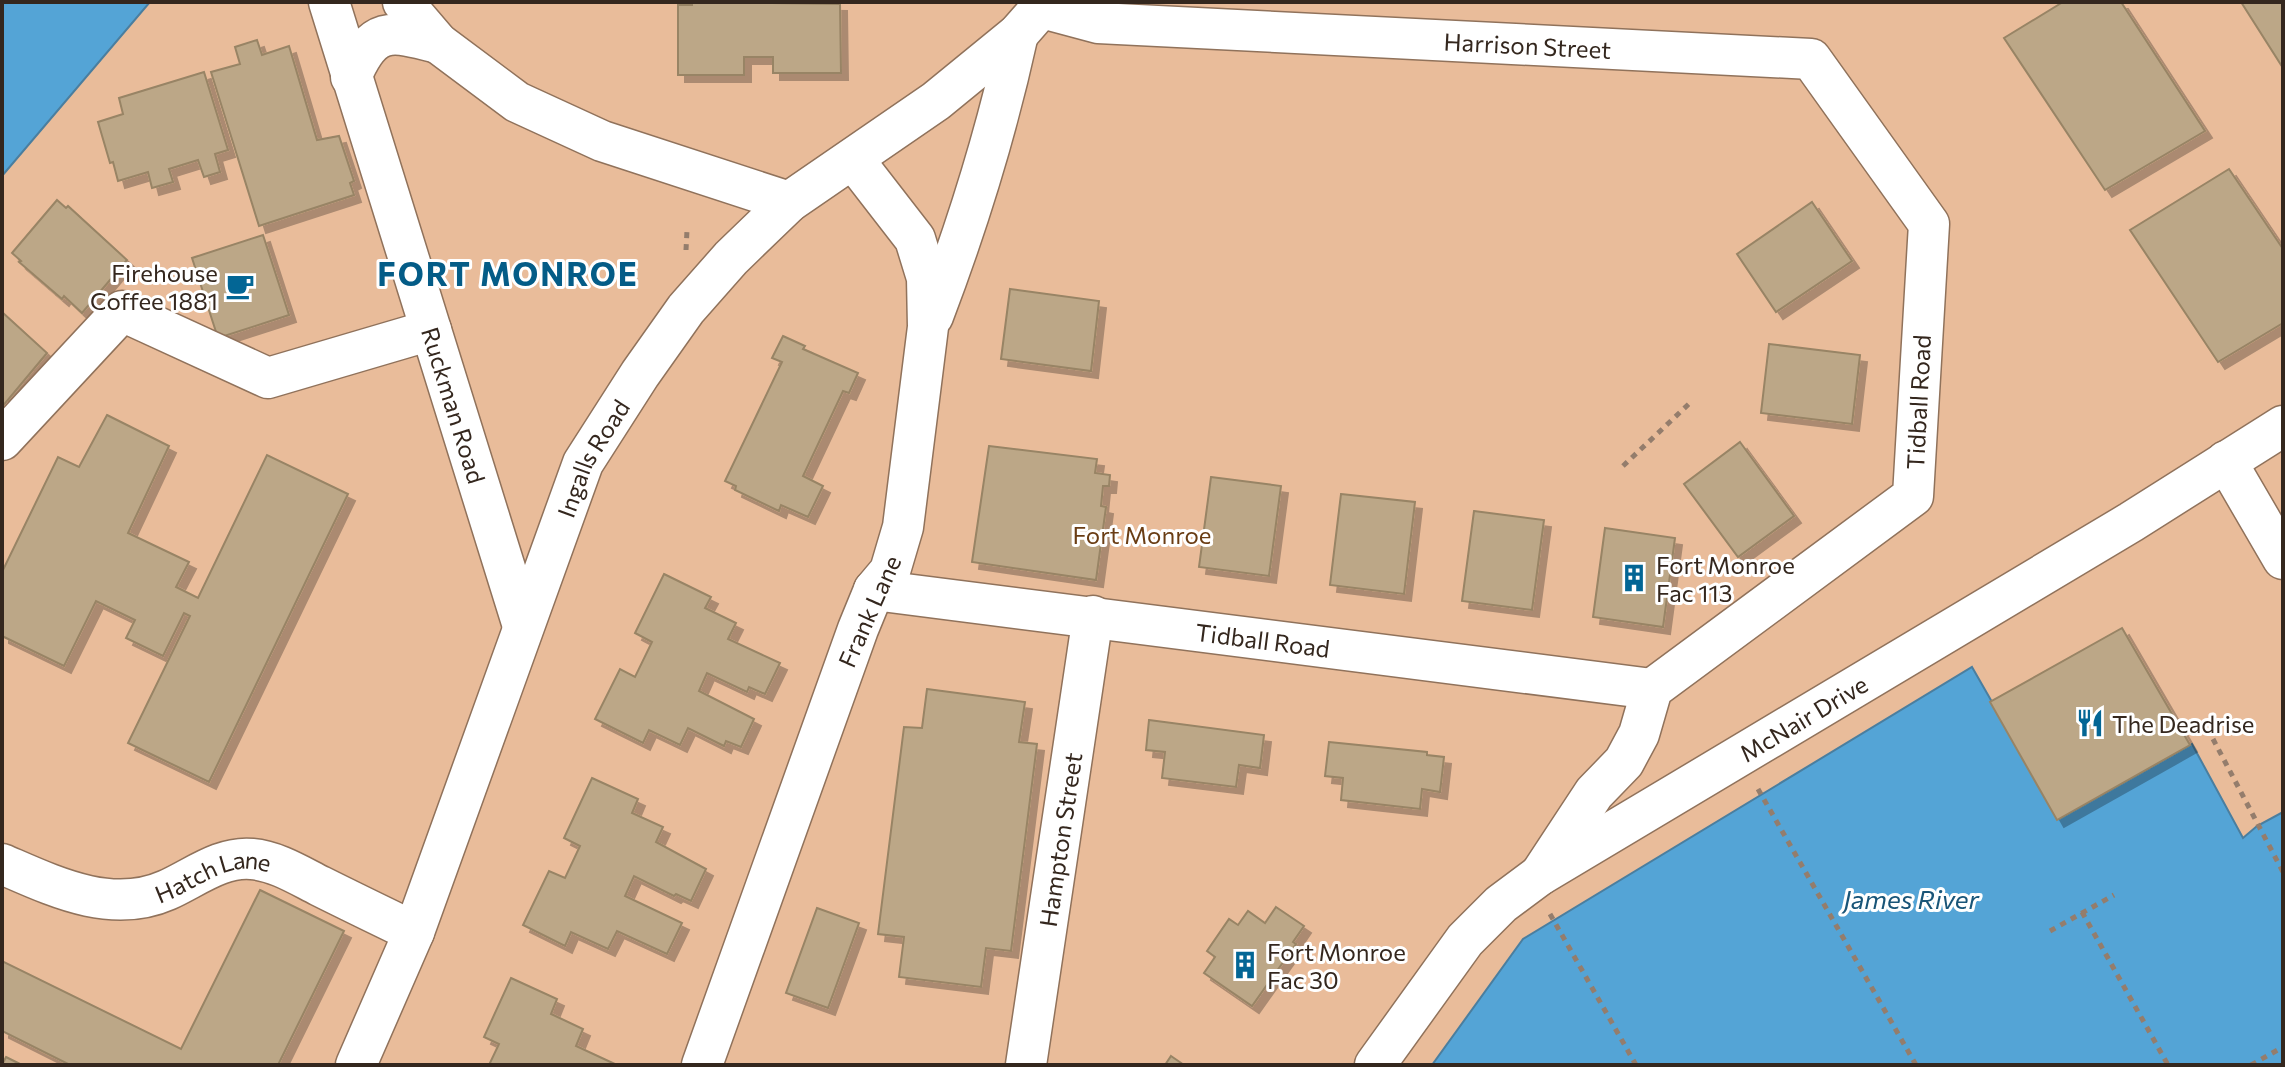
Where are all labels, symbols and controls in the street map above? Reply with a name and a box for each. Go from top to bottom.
street label: Harrison Street [1443,26,1612,63]
district label: FORT MONROE [377,253,639,293]
place label: Firehouse Coffee 1881 [90,258,218,315]
cafe icon: Firehouse Coffee 1881 [225,271,255,301]
street label: Ruckman Road [416,323,492,487]
street label: Tidball Road [1900,334,1936,470]
street label: Ingalls Road [550,394,635,521]
park label: Fort Monroe [1073,520,1211,549]
place label: Fort Monroe Fac 113 [1656,550,1795,607]
street label: Frank Lane [831,551,907,671]
building icon: Fort Monroe Fac 113 [1619,563,1649,593]
street label: Tidball Road [1194,617,1332,662]
street label: McNair Drive [1734,669,1872,767]
restaurant icon: The Deadrise [2075,708,2105,738]
place label: The Deadrise [2112,709,2254,738]
street label: Hampton Street [1032,750,1087,929]
street label: Hatch Lane [150,844,275,908]
water label: James River [1841,883,1980,914]
place label: Fort Monroe Fac 30 [1267,937,1406,994]
building icon: Fort Monroe Fac 30 [1230,950,1260,980]

